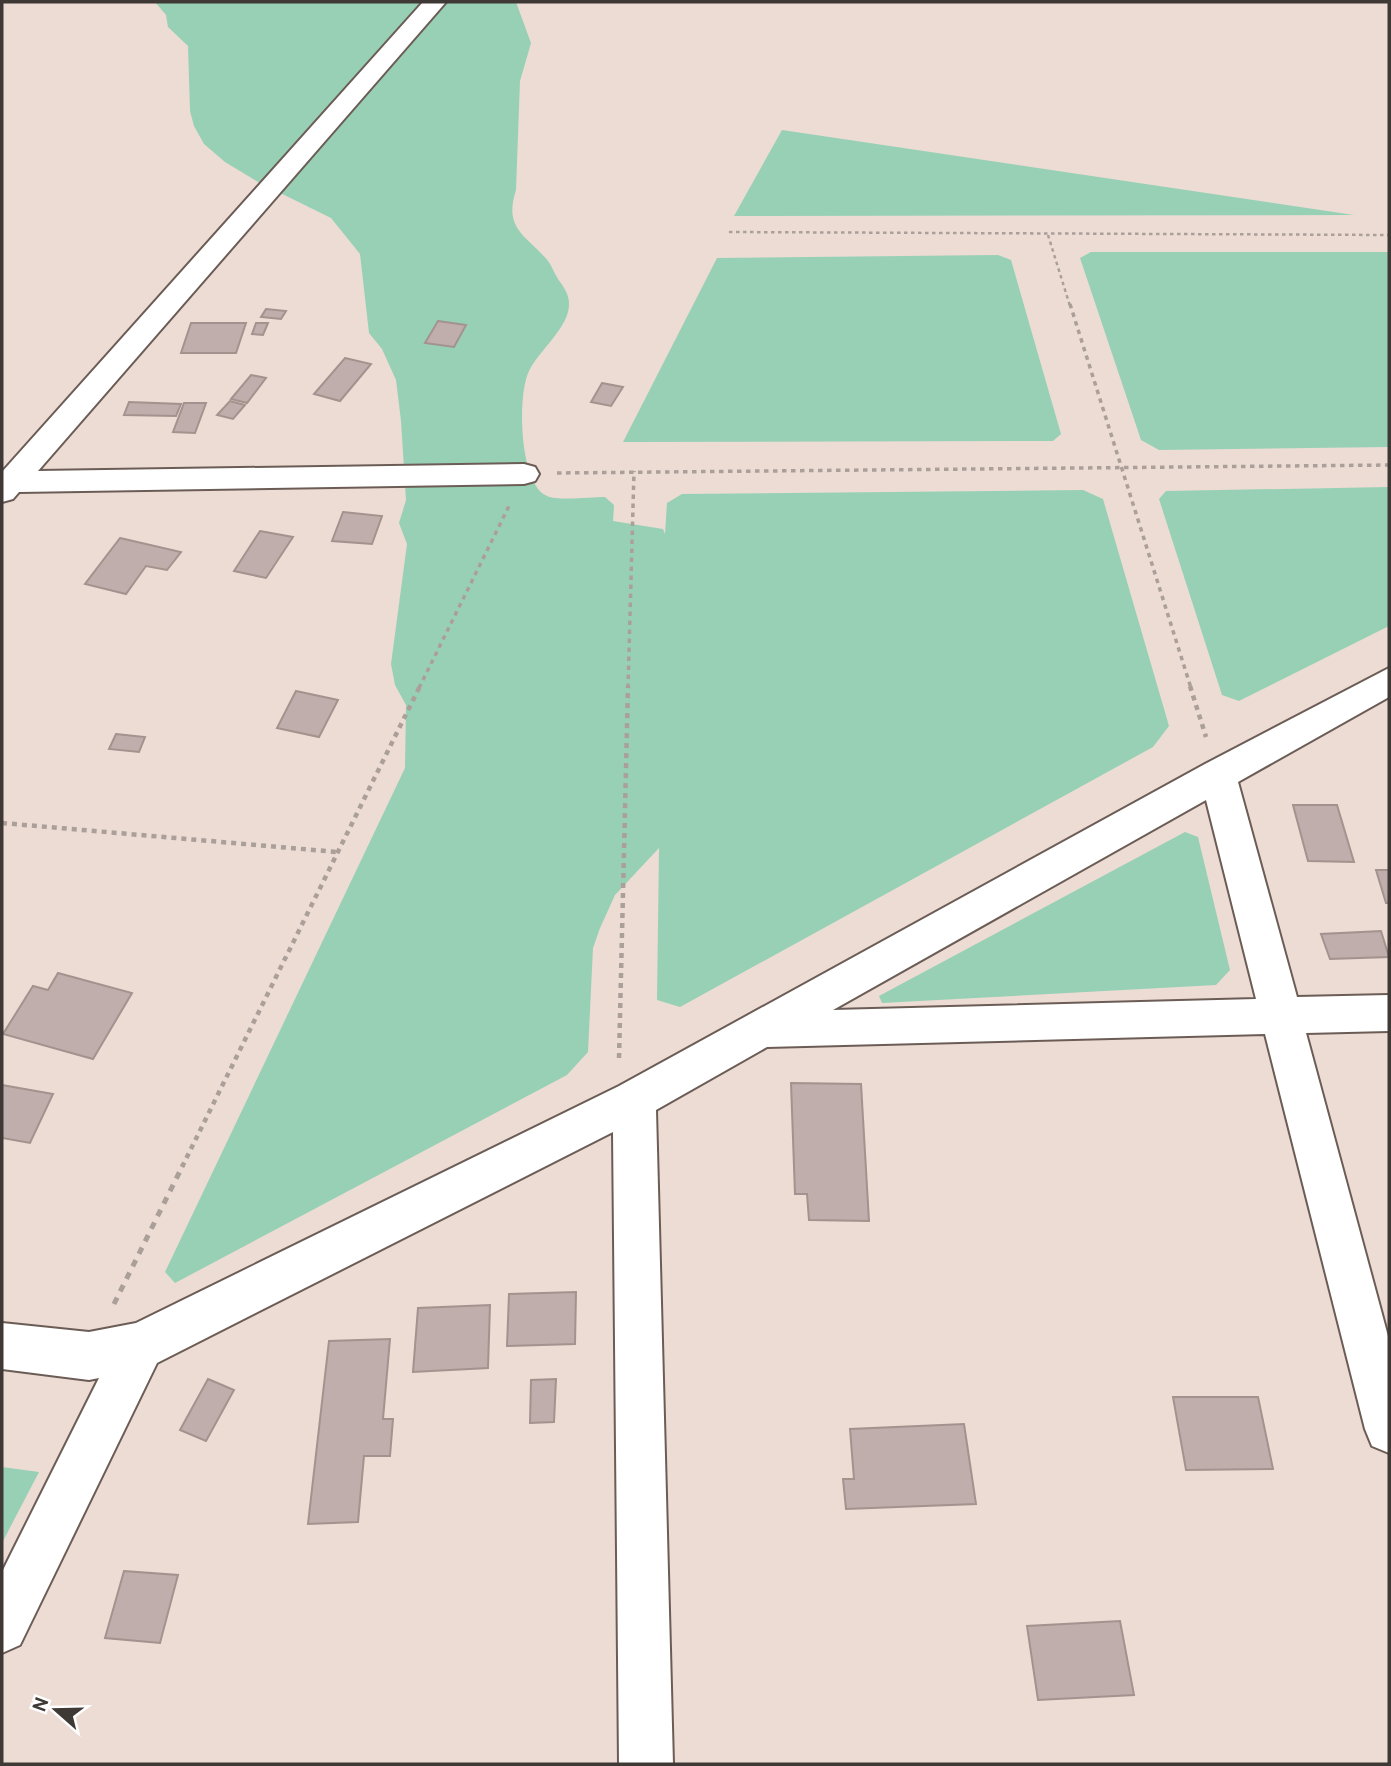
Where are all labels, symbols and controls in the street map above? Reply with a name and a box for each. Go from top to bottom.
north arrow [21,1675,91,1745]
text: N [28,1694,56,1715]

